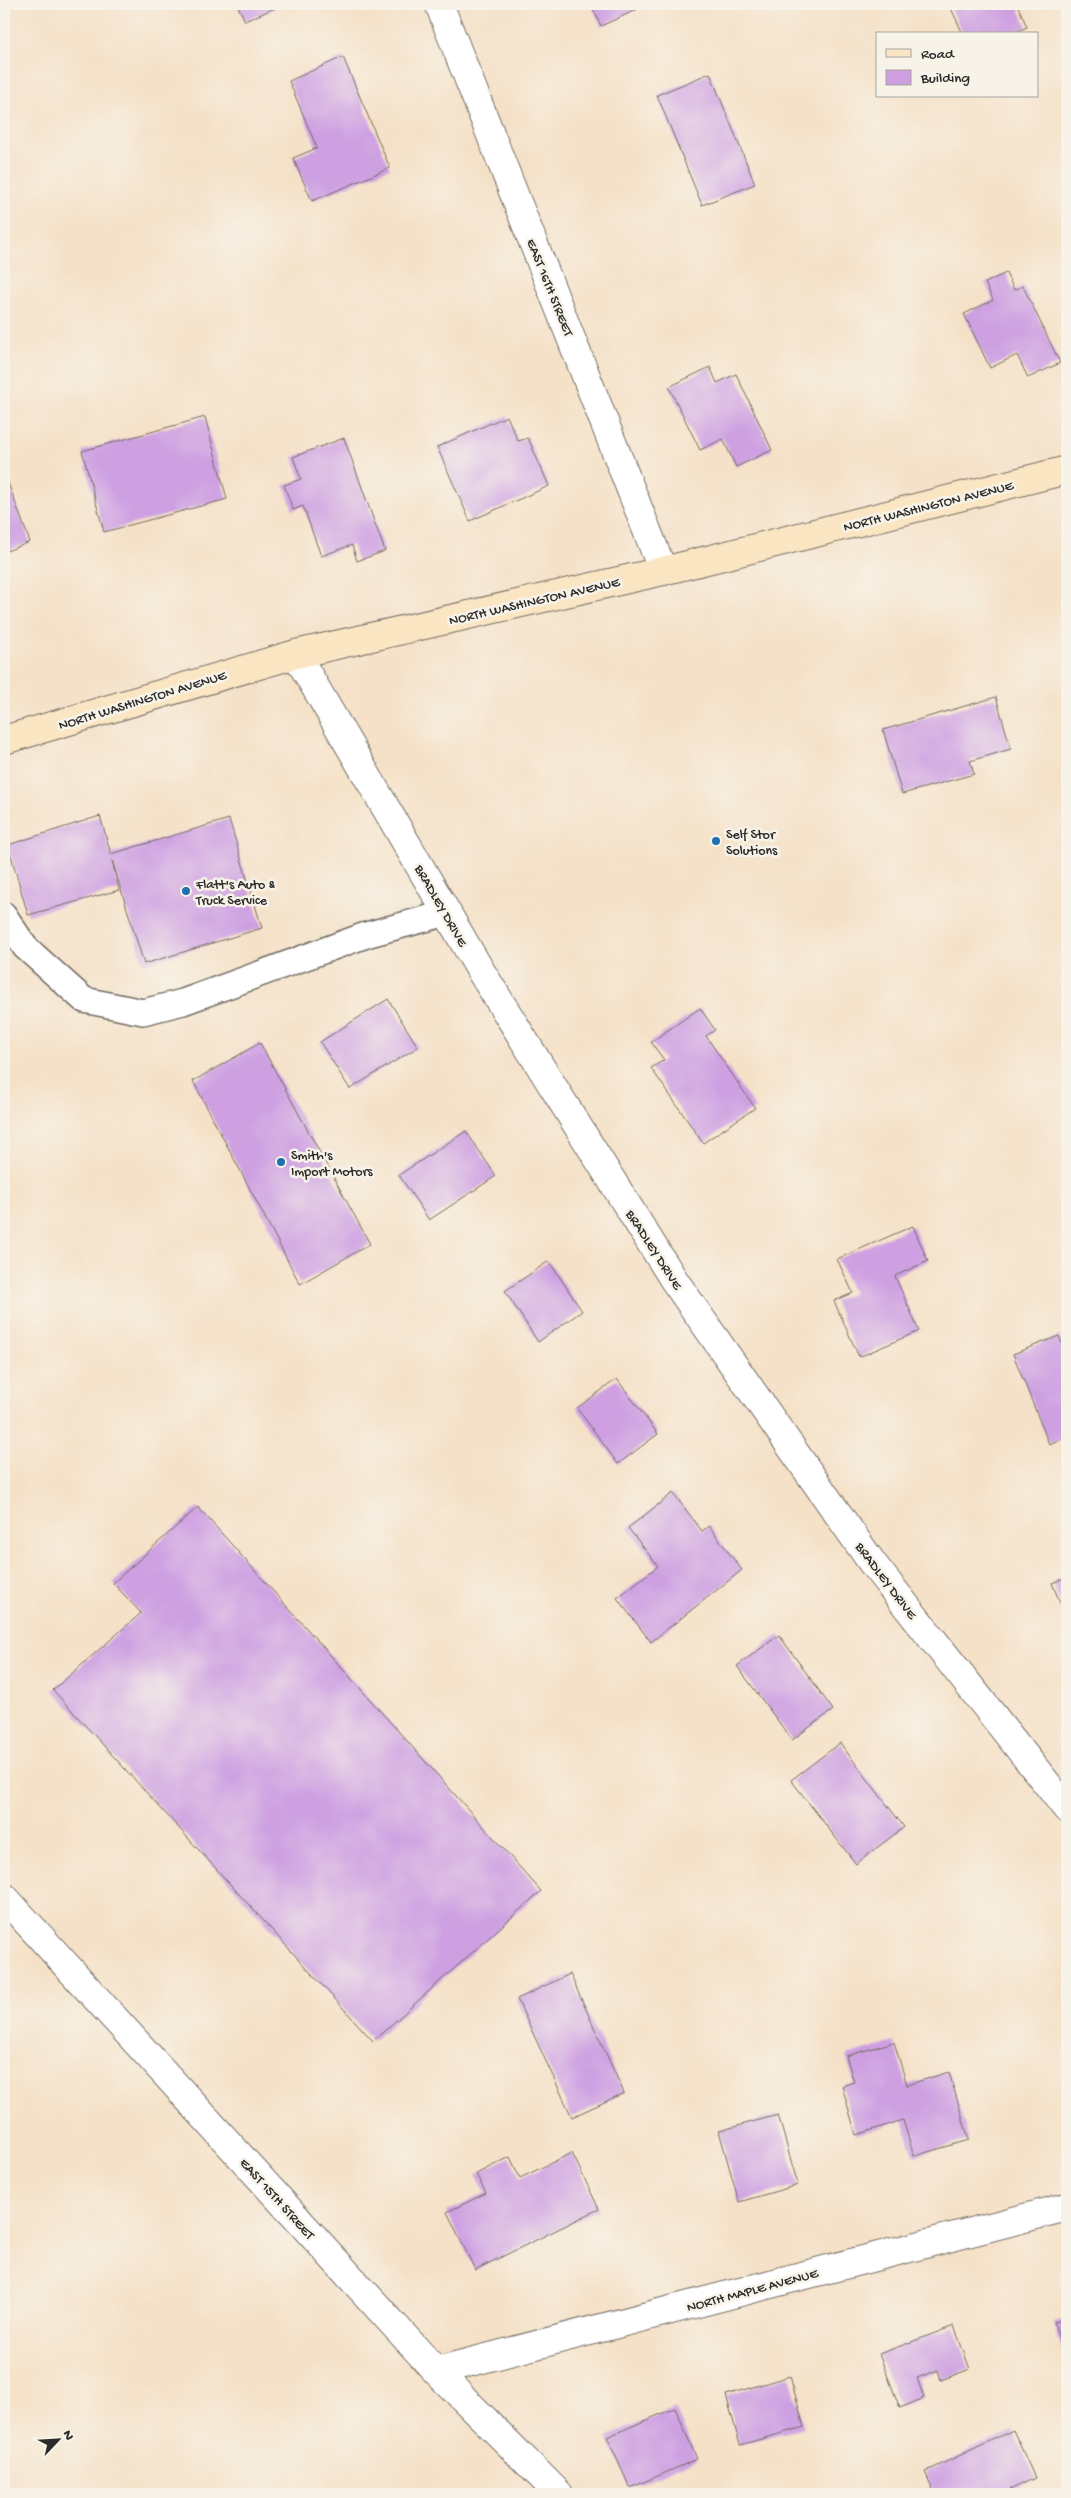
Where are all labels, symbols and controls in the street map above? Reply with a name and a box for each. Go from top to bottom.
legend [876,32,1038,98]
text: Road [921,46,955,64]
text: Building [920,70,970,88]
street label: EAST 16TH STREET [521,237,576,340]
street label: NORTH WASHINGTON AVENUE [842,478,1017,537]
street label: NORTH WASHINGTON AVENUE [448,574,623,630]
street label: NORTH WASHINGTON AVENUE [57,667,230,735]
place label: Self Stor Solutions [726,827,778,860]
marker: Self Stor Solutions [710,835,722,847]
street label: BRADLEY DRIVE [409,861,471,951]
place label: Flatt's Auto & Truck Service [195,877,276,910]
marker: Flatt's Auto & Truck Service [180,885,192,897]
place label: Smith's Import Motors [291,1148,373,1181]
marker: Smith's Import Motors [275,1156,287,1168]
street label: BRADLEY DRIVE [620,1206,686,1295]
street label: BRADLEY DRIVE [850,1539,920,1624]
street label: EAST 15TH STREET [235,2155,318,2244]
street label: NORTH MAPLE AVENUE [685,2265,821,2317]
north arrow [32,2416,82,2466]
text: N [58,2428,77,2443]

